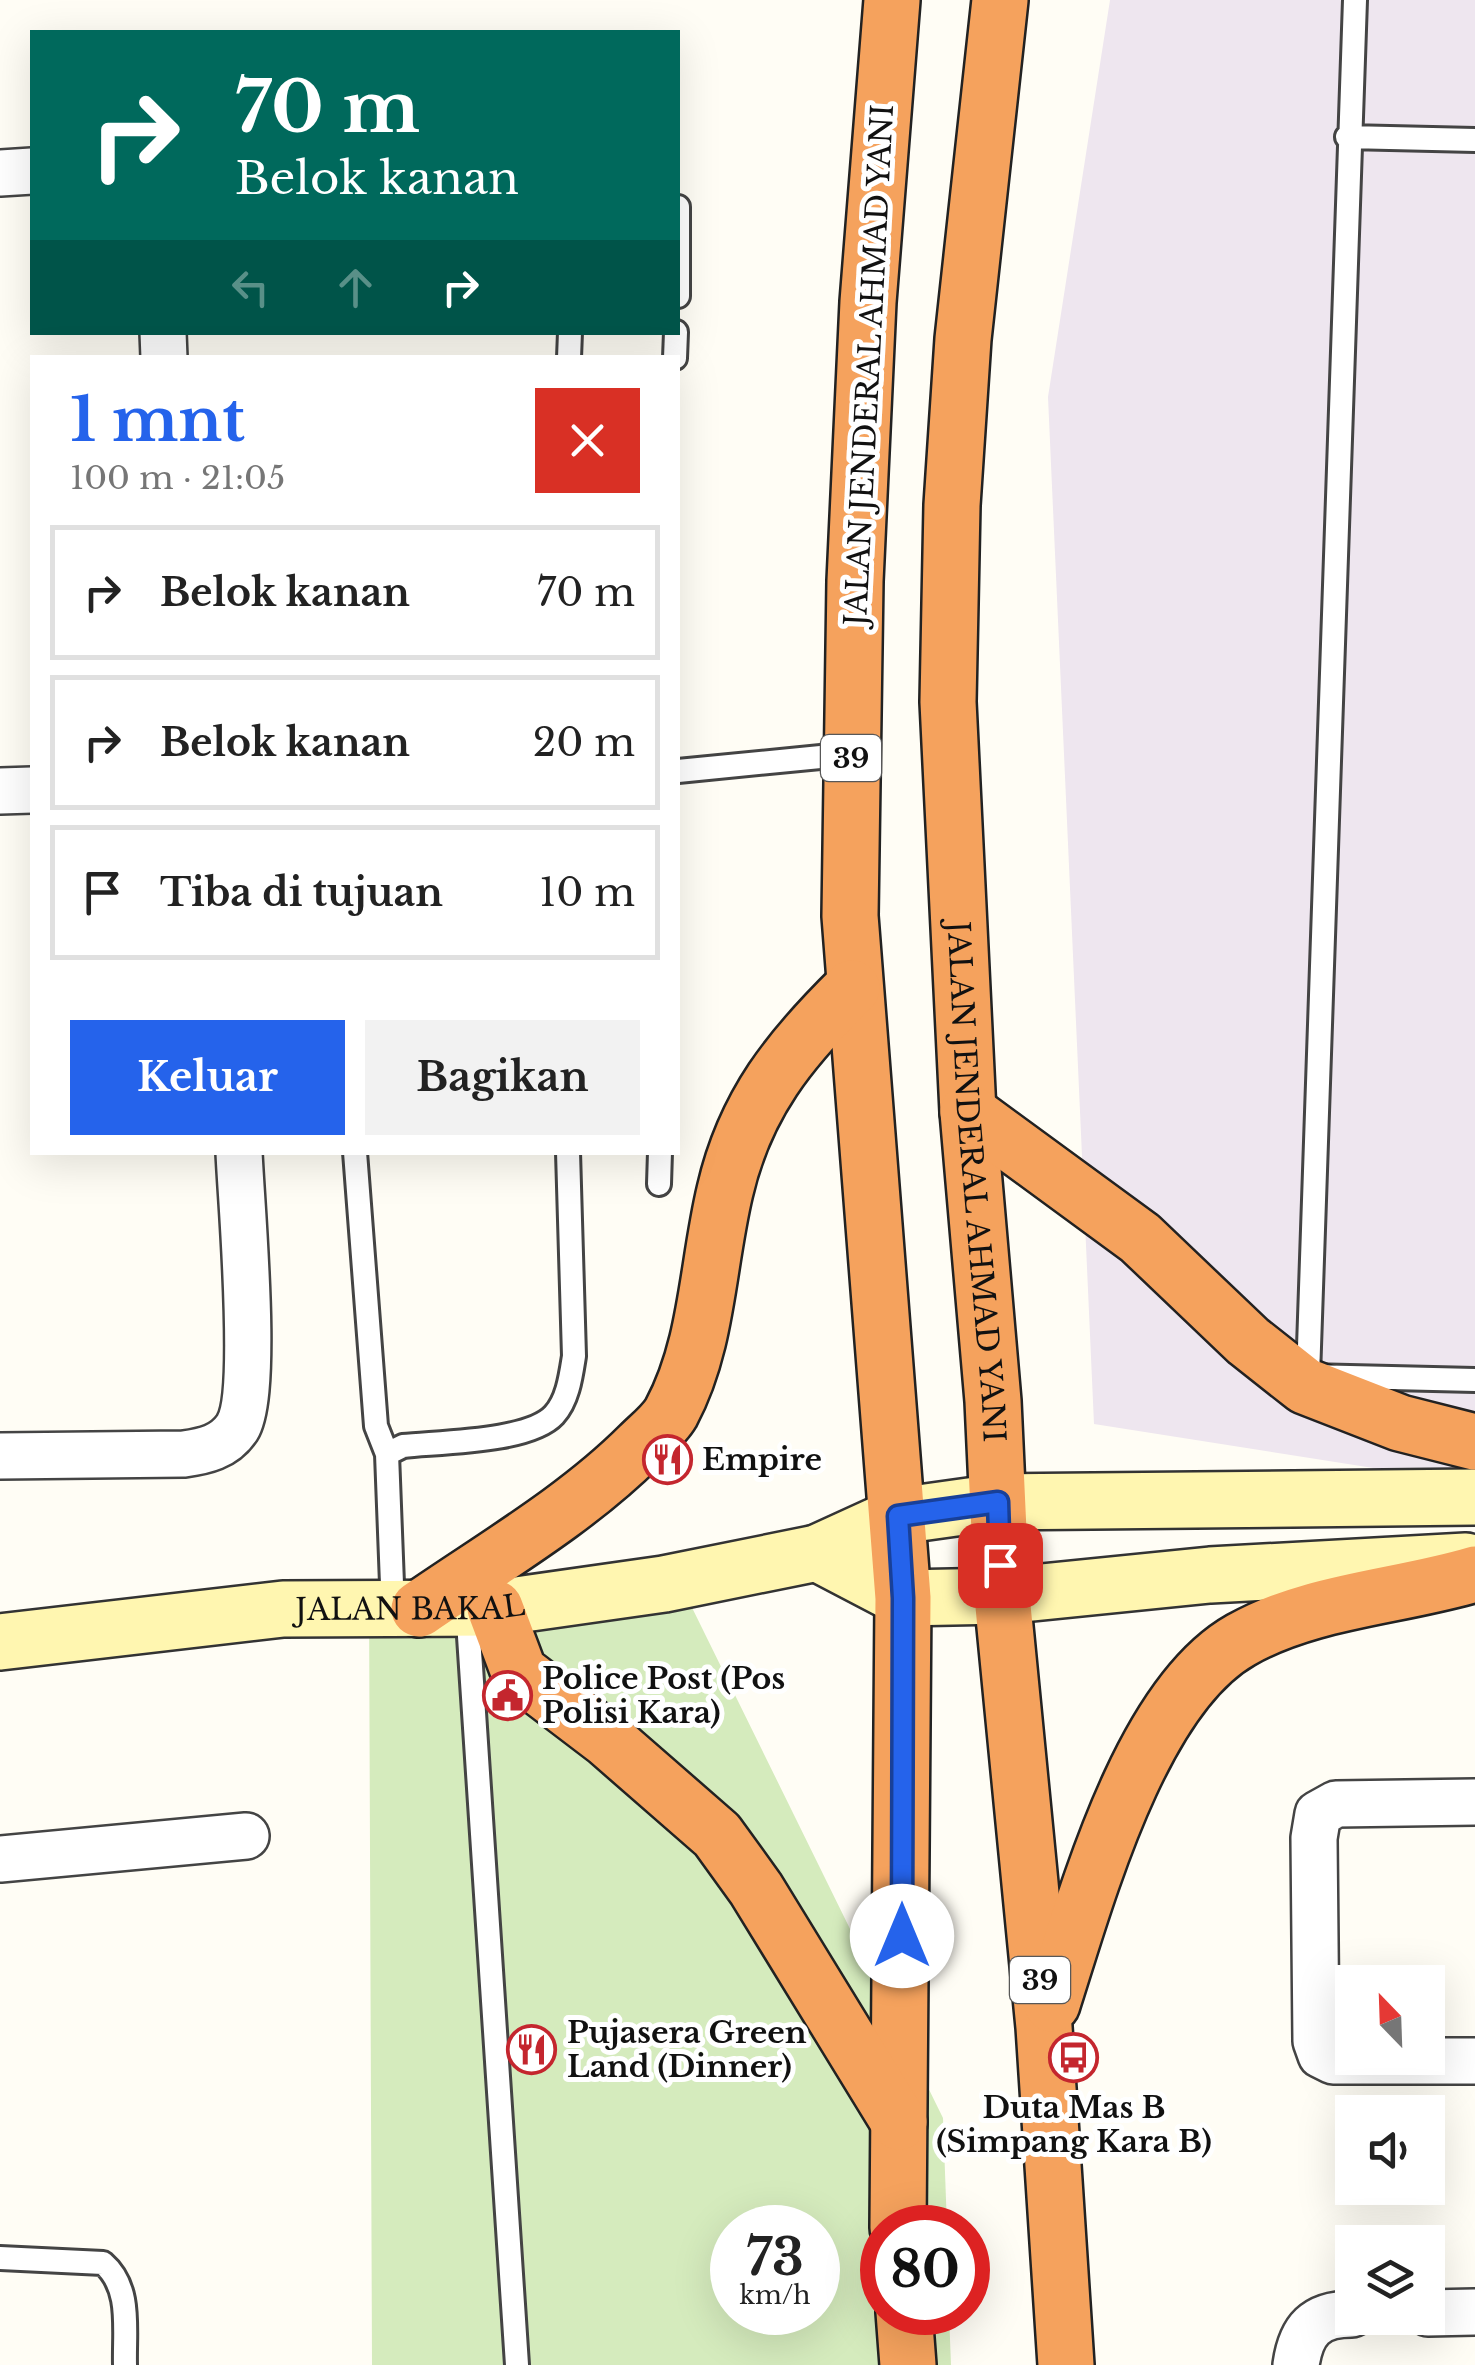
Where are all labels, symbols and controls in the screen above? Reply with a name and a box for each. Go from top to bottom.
text: 70 m [235,64,420,151]
icon: right [70,70,200,200]
street label: JALAN JENDERAL AHMAD YANI [837,103,901,631]
text: Belok kanan [235,150,519,206]
icon: left [223,260,278,315]
icon: ahead [328,260,383,315]
icon: right [433,260,488,315]
text: 1 mnt [70,383,245,457]
button: close [535,388,640,493]
text: 100 m · 21:05 [70,458,285,498]
icon: right [75,565,130,620]
text: Belok kanan [160,569,410,616]
text: 70 m [537,569,635,616]
icon: right [75,715,130,770]
text: Belok kanan [160,719,410,766]
text: 20 m [533,719,635,766]
road number: 39 [821,735,881,781]
icon: arrive [75,865,130,920]
text: Tiba di tujuan [160,869,443,916]
text: 10 m [539,869,635,916]
street label: JALAN JENDERAL AHMAD YANI [940,916,1013,1443]
button: Keluar [70,1020,345,1135]
button: Bagikan [365,1020,640,1135]
restaurant icon: Empire [641,1433,693,1485]
place label: Empire [702,1441,822,1478]
pin [958,1523,1043,1608]
icon: arrive [973,1538,1028,1593]
street label: JALAN BAKAL [291,1585,527,1627]
place label: Police Post (Pos Polisi Kara) [542,1660,785,1731]
public building icon: Police Post (Pos Polisi Kara) [481,1669,533,1721]
position arrow [850,1884,954,1988]
road number: 39 [1010,1957,1070,2003]
north arrow [1335,1965,1445,2075]
map controls [1335,1965,1445,2335]
place label: Pujasera Green Land (Dinner) [567,2014,807,2085]
restaurant icon: Pujasera Green Land (Dinner) [506,2023,558,2075]
bus stop icon: Duta Mas B (Simpang Kara B) [1048,2032,1100,2084]
place label: Duta Mas B (Simpang Kara B) [936,2089,1212,2160]
button: sound [1335,2095,1445,2205]
speed limit sign: 80 [860,2205,990,2335]
button: layers [1335,2225,1445,2335]
text: 73 [746,2226,804,2289]
text: km/h [740,2280,810,2311]

